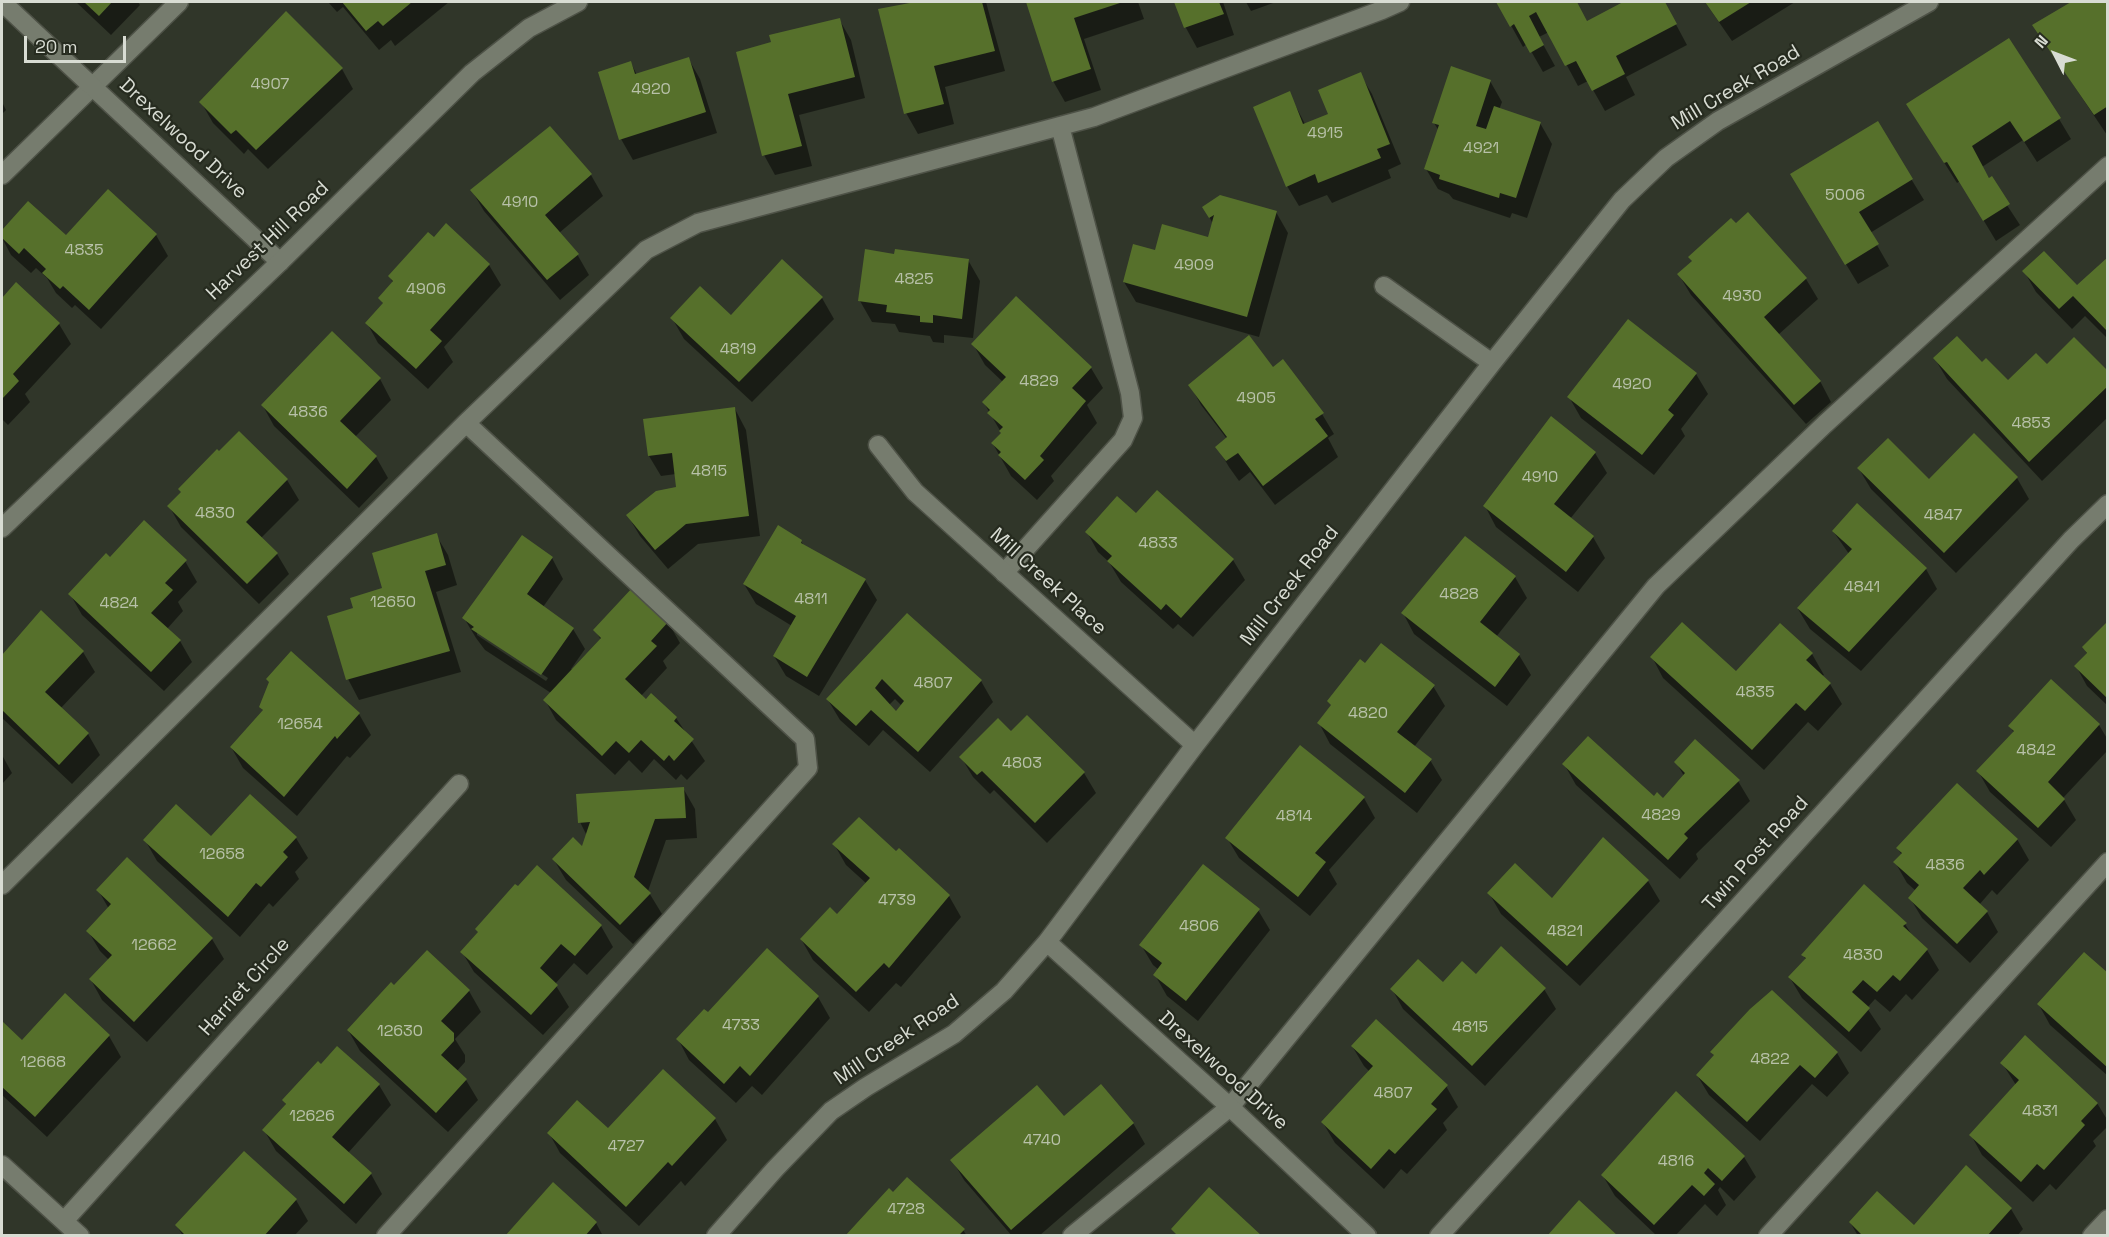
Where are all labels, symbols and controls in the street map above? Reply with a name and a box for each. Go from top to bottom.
scale bar [27,24,129,62]
north arrow [2025,24,2085,84]
text: N [2030,31,2053,53]
text: 20 m [35,35,78,58]
street label: Mill Creek Road [1667,40,1805,136]
street label: Drexelwood Drive [114,74,252,204]
house number: 4907 [251,75,289,95]
house number: 4920 [631,80,671,100]
house number: 4915 [1307,124,1343,144]
house number: 4921 [1463,139,1499,159]
street label: Harvest Hill Road [202,176,334,306]
house number: 5006 [1825,186,1865,206]
house number: 4910 [502,193,538,213]
house number: 4835 [64,241,104,261]
house number: 4909 [1174,256,1214,276]
house number: 4825 [894,270,934,290]
house number: 4906 [406,280,446,300]
house number: 4930 [1722,287,1762,307]
house number: 4819 [720,340,756,360]
house number: 4829 [1019,372,1059,392]
house number: 4920 [1612,375,1652,395]
house number: 4905 [1236,389,1276,409]
house number: 4836 [288,403,328,423]
house number: 4853 [2011,414,2051,434]
house number: 4815 [691,462,727,482]
house number: 4910 [1522,468,1558,488]
house number: 4830 [195,504,235,524]
house number: 4847 [1924,506,1962,526]
street label: Mill Creek Road [1236,521,1344,651]
street label: Mill Creek Place [985,523,1111,641]
house number: 4833 [1138,534,1178,554]
house number: 4841 [1844,578,1880,598]
house number: 4828 [1439,585,1479,605]
house number: 4811 [794,590,828,610]
house number: 12650 [370,593,416,613]
house number: 4824 [99,594,139,614]
house number: 4807 [914,674,952,694]
house number: 4835 [1735,683,1775,703]
house number: 4820 [1348,704,1388,724]
house number: 12654 [277,715,323,735]
house number: 4842 [2016,741,2056,761]
house number: 4803 [1002,754,1042,774]
street label: Twin Post Road [1698,792,1814,916]
house number: 4829 [1641,806,1681,826]
house number: 4814 [1276,807,1312,827]
house number: 12658 [199,845,245,865]
house number: 4836 [1925,856,1965,876]
house number: 4739 [878,891,916,911]
house number: 4806 [1179,917,1219,937]
house number: 4821 [1547,922,1583,942]
street label: Harriet Circle [195,933,295,1041]
house number: 12662 [131,936,177,956]
house number: 4830 [1843,946,1883,966]
street label: Mill Creek Road [830,989,964,1091]
street label: Drexelwood Drive [1153,1007,1293,1135]
house number: 4733 [722,1016,760,1036]
house number: 4815 [1452,1018,1488,1038]
house number: 12630 [377,1022,423,1042]
house number: 4822 [1750,1050,1790,1070]
house number: 12668 [20,1053,66,1073]
house number: 4807 [1374,1084,1412,1104]
house number: 4831 [2022,1102,2058,1122]
house number: 12626 [289,1107,335,1127]
house number: 4740 [1023,1131,1061,1151]
house number: 4727 [608,1137,644,1157]
house number: 4816 [1658,1152,1694,1172]
house number: 4728 [887,1200,925,1220]

